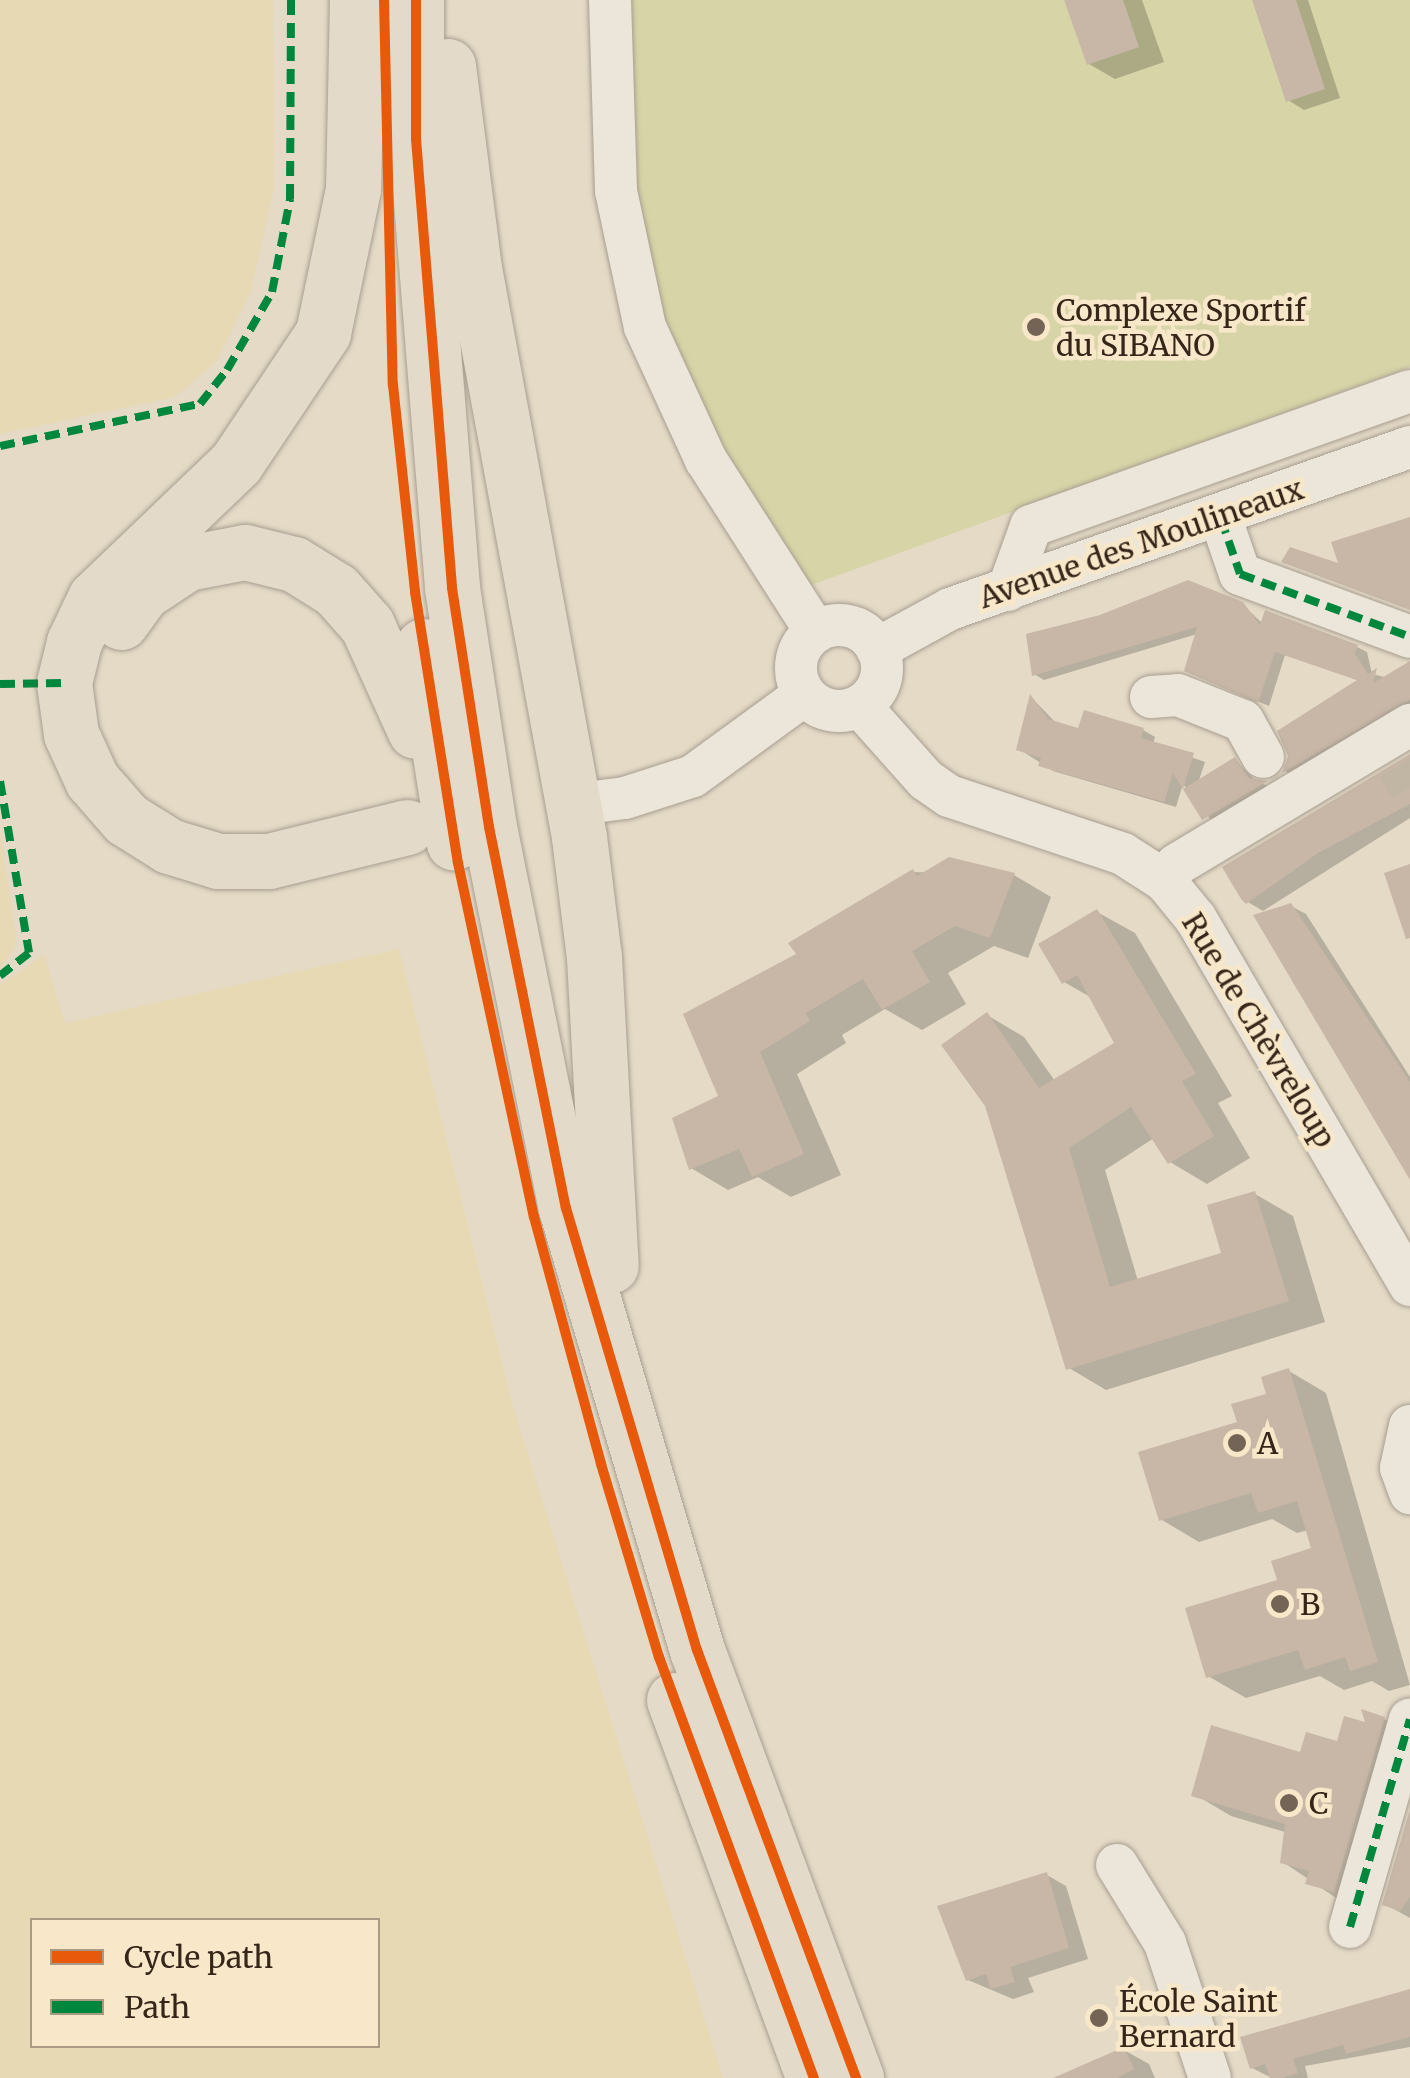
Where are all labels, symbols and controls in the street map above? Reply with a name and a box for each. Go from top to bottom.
place label: Complexe Sportif du SIBANO [1056,292,1306,362]
marker: Complexe Sportif du SIBANO [1025,316,1047,338]
street label: Avenue des Moulineaux [974,470,1308,616]
street label: Rue de Chèvreloup [1175,906,1343,1154]
place label: A [1257,1425,1278,1461]
marker: A [1226,1432,1248,1454]
place label: B [1300,1586,1320,1622]
marker: B [1269,1593,1291,1615]
place label: C [1309,1785,1329,1821]
marker: C [1278,1792,1300,1814]
legend [30,1918,380,2048]
text: Cycle path [124,1938,273,1976]
place label: École Saint Bernard [1119,1983,1278,2054]
text: Path [124,1988,190,2026]
marker: École Saint Bernard [1088,2007,1110,2029]

